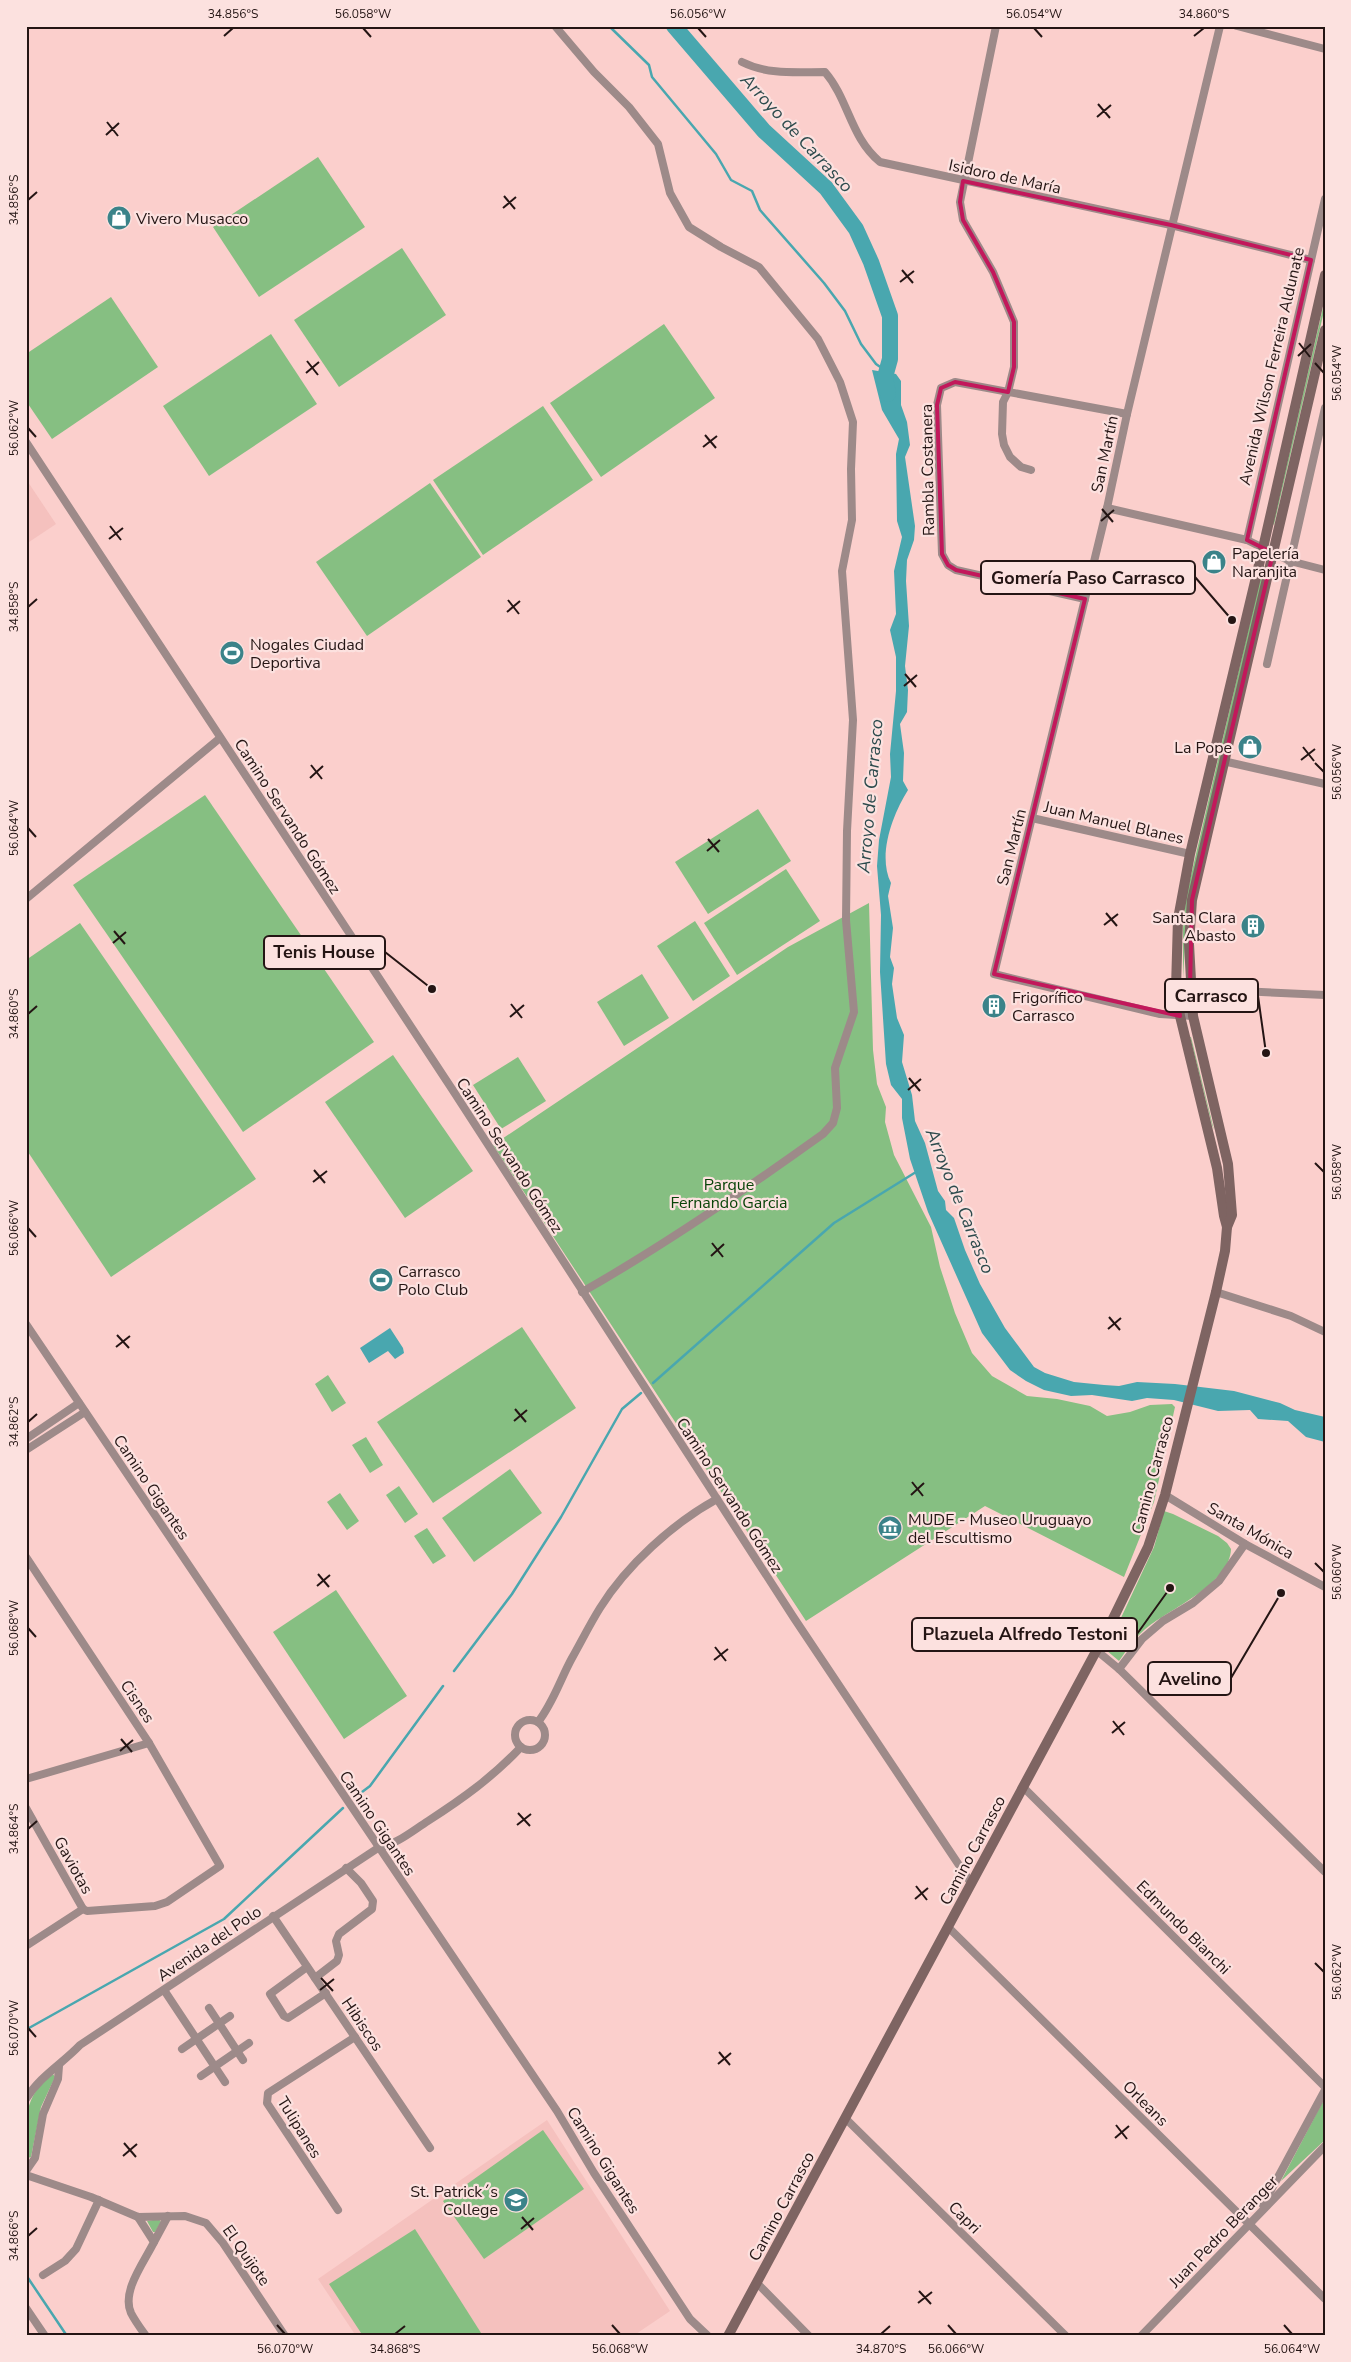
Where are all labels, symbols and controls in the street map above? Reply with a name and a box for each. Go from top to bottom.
text: 34.856°S [208,6,258,22]
text: 56.058°W [335,6,391,22]
text: 56.056°W [670,6,726,22]
text: 56.054°W [1006,6,1062,22]
text: 34.860°S [1179,6,1229,22]
water label: Arroyo de Carrasco [735,67,859,198]
street label: Isidoro de María [947,154,1063,200]
text: 34.856°S [6,175,22,225]
shop icon: Vivero Musacco [106,205,132,231]
place label: Vivero Musacco [135,208,248,230]
street label: Avenida Wilson Ferreira Aldunate [1234,245,1310,487]
text: 56.054°W [1329,345,1345,401]
text: 56.062°W [6,400,22,456]
street label: Rambla Costanera [916,404,940,536]
street label: San Martín [1086,414,1124,495]
place label: Papelería Naranjita [1232,543,1299,583]
shop icon: Papelería Naranjita [1201,549,1227,575]
callout: Gomería Paso Carrasco [981,561,1195,594]
text: Gomería Paso Carrasco [991,566,1185,590]
text: 34.858°S [6,582,22,632]
place label: Nogales Ciudad Deportiva [250,634,364,674]
sports icon: Nogales Ciudad Deportiva [219,640,245,666]
water label: Arroyo de Carrasco [851,718,889,875]
shop icon: La Pope [1237,734,1263,760]
street label: Camino Servando Gómez [229,735,346,898]
place label: La Pope [1174,737,1232,759]
text: 56.056°W [1329,744,1345,800]
street label: Juan Manuel Blanes [1041,796,1186,850]
text: 56.064°W [6,800,22,856]
street label: San Martín [992,807,1032,888]
place label: Santa Clara Abasto [1152,907,1236,947]
building icon: Santa Clara Abasto [1240,913,1266,939]
callout: Tenis House [264,936,385,969]
text: Tenis House [273,940,375,964]
callout: Carrasco [1165,979,1258,1012]
text: Carrasco [1174,984,1248,1008]
place label: Frigorífico Carrasco [1012,987,1083,1027]
text: 34.860°S [6,989,22,1039]
building icon: Frigorífico Carrasco [981,993,1007,1019]
street label: Camino Servando Gómez [451,1074,568,1237]
water label: Arroyo de Carrasco [920,1124,1000,1277]
text: 56.058°W [1329,1144,1345,1200]
park label: Parque Fernando Garcia [670,1174,788,1214]
text: 56.066°W [6,1200,22,1256]
place label: Carrasco Polo Club [398,1261,468,1301]
sports icon: Carrasco Polo Club [368,1267,394,1293]
text: 34.862°S [6,1397,22,1447]
street label: Camino Servando Gómez [671,1414,788,1577]
street label: Camino Carrasco [1127,1414,1179,1537]
street label: Camino Gigantes [108,1431,195,1544]
street label: Santa Mónica [1203,1497,1298,1565]
place label: MUDE - Museo Uruguayo del Escultismo [908,1509,1092,1549]
museum icon: MUDE - Museo Uruguayo del Escultismo [877,1515,903,1541]
text: 56.060°W [1329,1544,1345,1600]
text: 56.068°W [6,1600,22,1656]
callout: Plazuela Alfredo Testoni [912,1618,1137,1651]
text: Plazuela Alfredo Testoni [922,1622,1128,1646]
callout: Avelino [1148,1662,1231,1695]
text: Avelino [1158,1667,1222,1691]
street label: Cisnes [115,1676,160,1727]
street label: Camino Gigantes [334,1767,421,1880]
street label: Camino Carrasco [935,1792,1011,1909]
text: 34.864°S [6,1804,22,1854]
street label: Gaviotas [48,1833,98,1898]
street label: Edmundo Bianchi [1131,1876,1235,1980]
street label: Avenida del Polo [153,1901,266,1987]
text: 56.062°W [1329,1944,1345,2000]
street label: Hibiscos [336,1993,388,2056]
text: 56.070°W [6,2000,22,2056]
street label: Orleans [1118,2076,1173,2131]
street label: Tulipanes [272,2092,327,2163]
street label: Camino Gigantes [561,2103,645,2218]
street label: Camino Carrasco [744,2148,820,2265]
street label: Juan Pedro Beranger [1164,2171,1283,2293]
place label: St. Patrick´s College [410,2181,498,2221]
school or university icon: St. Patrick´s College [503,2187,529,2213]
street label: Capri [943,2197,985,2239]
text: 34.866°S [6,2211,22,2261]
street label: El Quijote [217,2221,275,2290]
text: 56.070°W [257,2341,313,2357]
text: 34.868°S [370,2341,420,2357]
text: 56.068°W [592,2341,648,2357]
text: 34.870°S [856,2341,906,2357]
text: 56.066°W [928,2341,984,2357]
text: 56.064°W [1264,2341,1320,2357]

